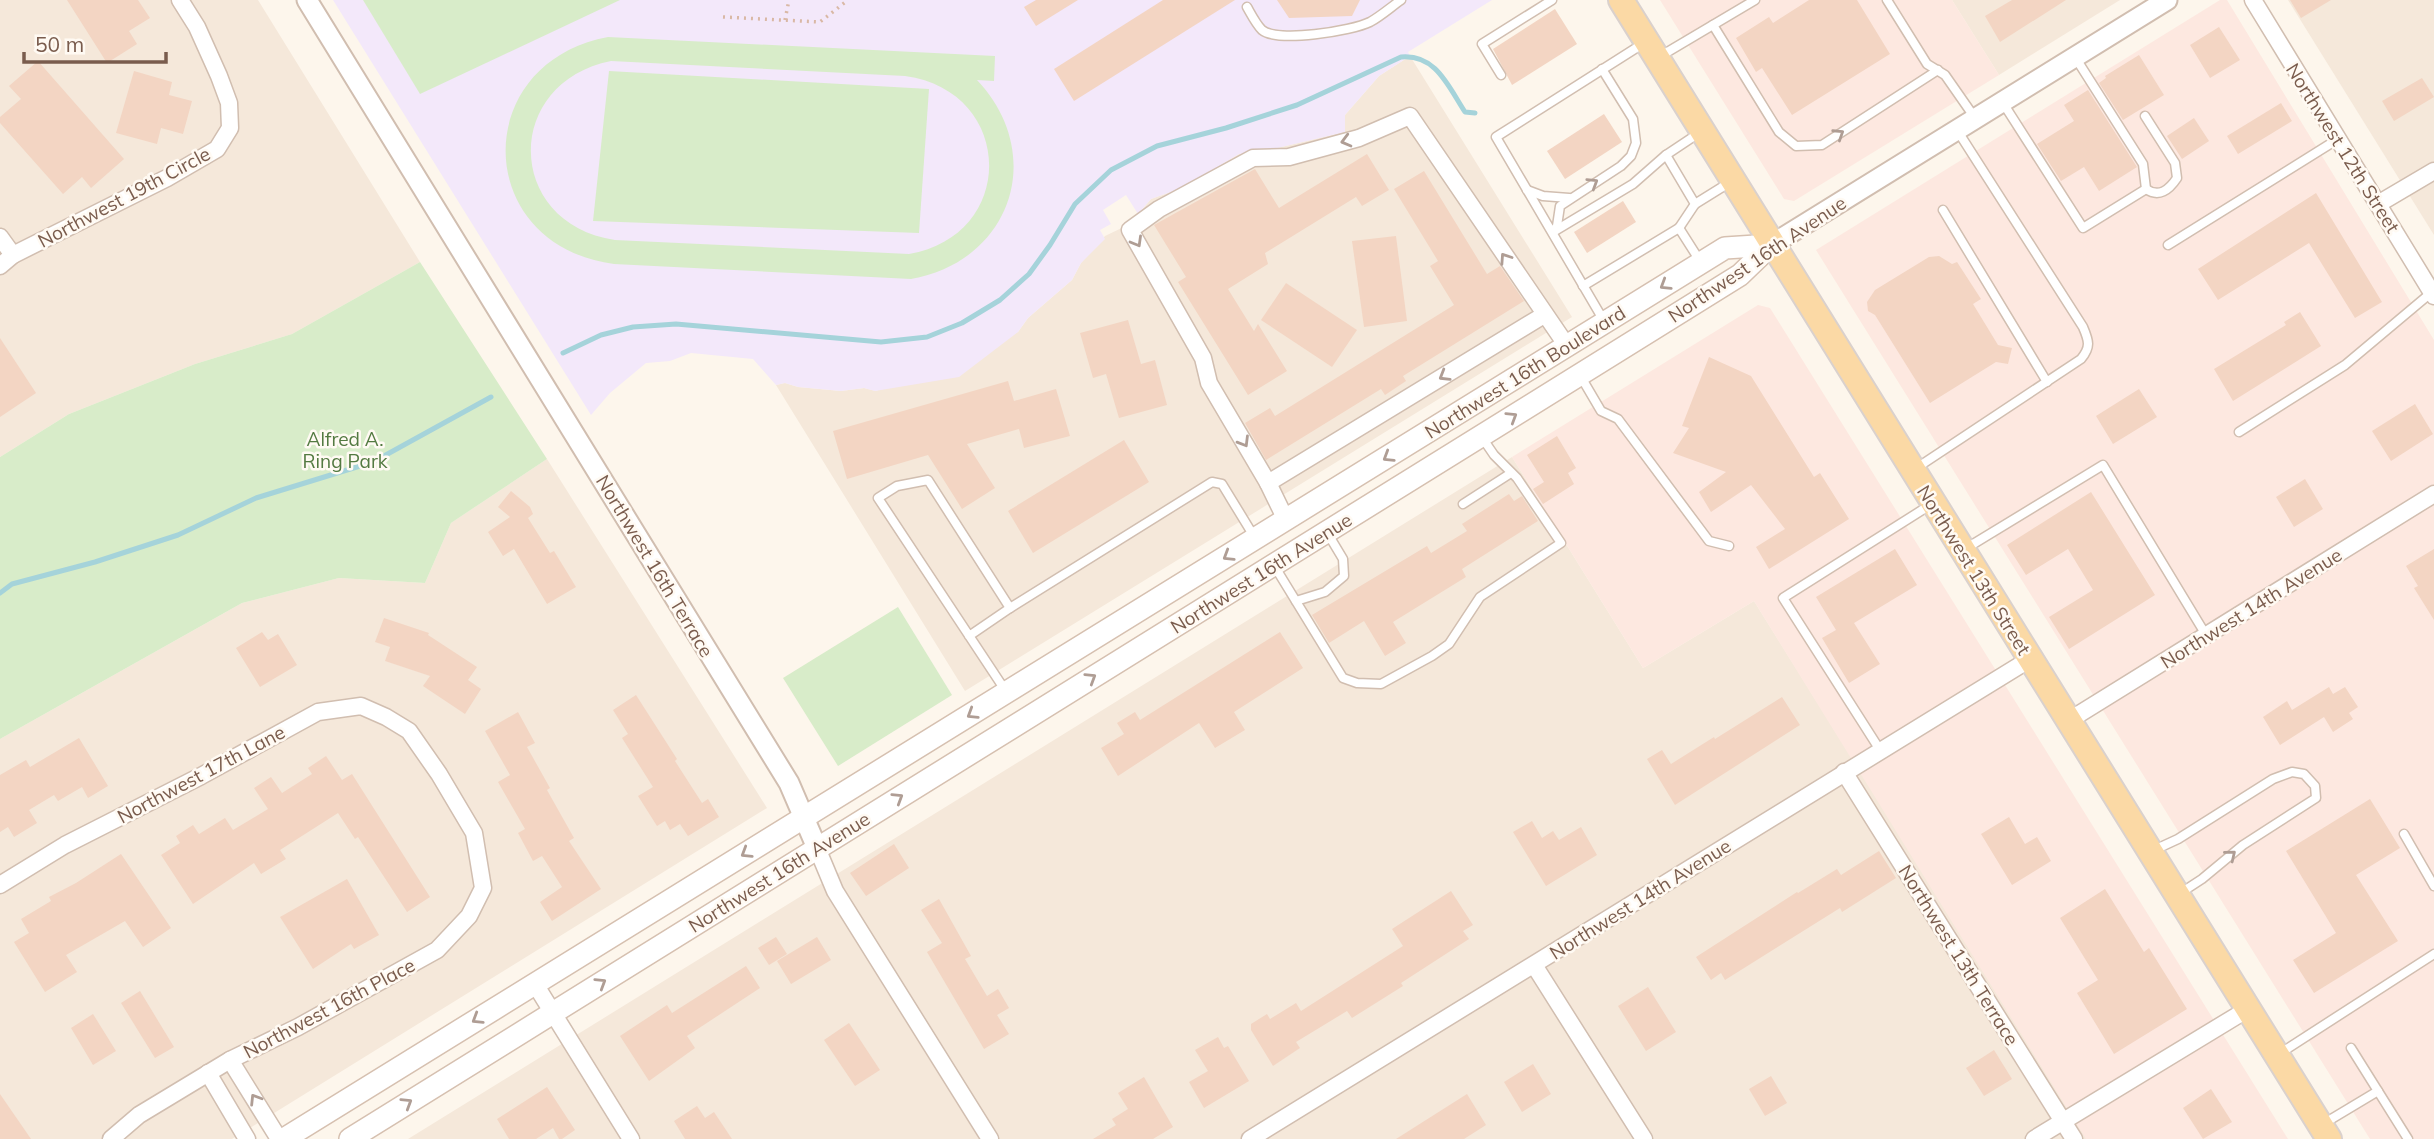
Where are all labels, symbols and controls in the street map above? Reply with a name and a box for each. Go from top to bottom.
scale bar [24,21,166,65]
text: 50 m [35,31,84,57]
street label: Northwest 12th Street [2281,59,2405,238]
one-way arrow [1831,130,1844,142]
one-way arrow [1340,133,1352,147]
street label: Northwest 19th Circle [34,141,214,253]
one-way arrow [1586,179,1599,192]
street label: Northwest 16th Avenue [1663,190,1851,328]
one-way arrow [1129,235,1142,248]
one-way arrow [1501,253,1514,266]
one-way arrow [1660,277,1673,290]
street label: Northwest 16th Boulevard [1420,300,1630,444]
one-way arrow [1438,368,1451,381]
one-way arrow [1505,412,1518,425]
park label: Alfred A. Ring Park [302,427,388,473]
one-way arrow [1236,434,1249,447]
one-way arrow [1383,448,1396,461]
street label: Northwest 16th Terrace [591,471,719,661]
street label: Northwest 13th Street [1912,481,2036,660]
street label: Northwest 16th Avenue [1166,507,1356,639]
street label: Northwest 14th Avenue [2156,542,2346,674]
one-way arrow [1222,548,1235,561]
one-way arrow [1084,673,1097,686]
one-way arrow [966,706,979,719]
street label: Northwest 17th Lane [113,720,289,828]
one-way arrow [890,794,903,807]
street label: Northwest 16th Avenue [684,806,874,938]
street label: Northwest 14th Avenue [1545,833,1735,965]
one-way arrow [740,845,753,858]
one-way arrow [2224,850,2236,863]
street label: Northwest 13th Terrace [1894,860,2024,1050]
street label: Northwest 16th Place [239,953,419,1063]
one-way arrow [593,978,606,991]
one-way arrow [471,1011,484,1024]
one-way arrow [250,1094,263,1107]
one-way arrow [400,1098,413,1111]

